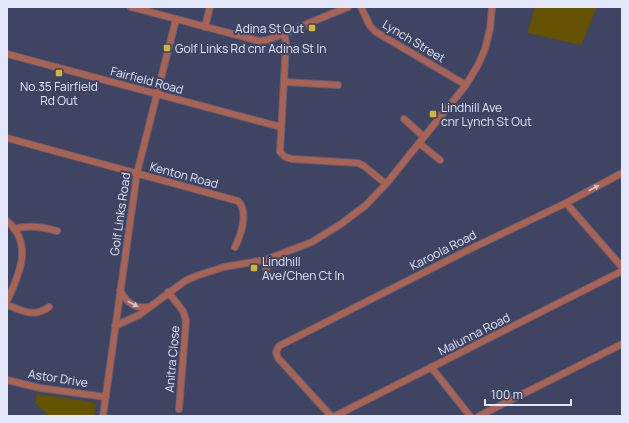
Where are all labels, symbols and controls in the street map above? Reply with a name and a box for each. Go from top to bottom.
street label: Lynch Street [379,16,449,67]
place label: Adina St Out [235,20,304,37]
marker: Adina St Out [307,23,317,33]
place label: Golf Links Rd cnr Adina St In [175,40,326,57]
marker: Golf Links Rd cnr Adina St In [162,43,172,53]
street label: Fairfield Road [109,62,185,98]
marker: No.35 Fairfield Rd Out [54,68,64,78]
place label: No.35 Fairfield Rd Out [20,78,98,109]
place label: Lindhill Ave cnr Lynch St Out [441,99,532,130]
marker: Lindhill Ave cnr Lynch St Out [428,109,438,119]
street label: Kenton Road [148,158,220,192]
street label: Golf Links Road [106,171,134,257]
one-way arrow [588,184,599,191]
street label: Karoola Road [407,226,479,274]
place label: Lindhill Ave/Chen Ct In [262,253,344,284]
marker: Lindhill Ave/Chen Ct In [249,263,259,273]
one-way arrow [127,301,139,307]
street label: Malunna Road [435,309,513,359]
street label: Anitra Close [161,325,183,393]
street label: Astor Drive [27,365,89,391]
scale bar [485,381,571,407]
text: 100 m [491,386,523,403]

